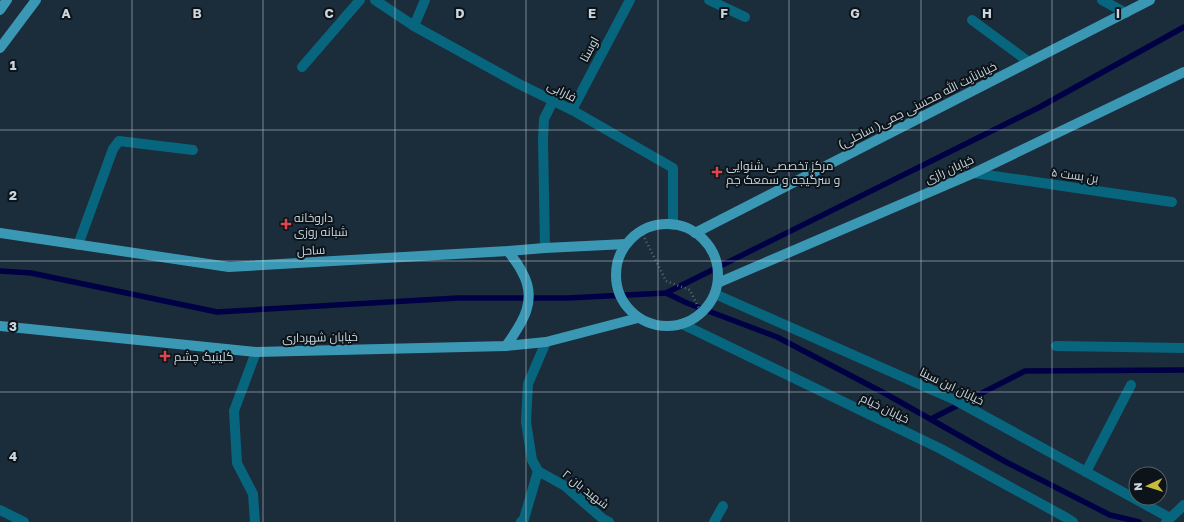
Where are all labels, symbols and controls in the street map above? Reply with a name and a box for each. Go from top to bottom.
text: A [61,5,71,21]
text: B [192,5,202,21]
text: C [324,5,334,21]
text: D [455,5,465,21]
text: E [588,5,596,21]
text: F [720,5,728,21]
text: G [850,5,860,21]
text: H [982,5,992,21]
text: I [1116,5,1120,21]
street label: اوستا [576,34,602,64]
text: 1 [10,57,17,73]
street label: خیابانآیت الله محسنی جمی( ساحلی) [835,58,999,152]
street label: فارابی [545,77,579,105]
street label: خیابان رازی [922,152,976,186]
place label: مرکز تخصصی شنوایی و سرگیجه و سمعک جم [726,158,840,188]
street label: بن بست ۵ [1050,164,1100,186]
marker: مرکز تخصصی شنوایی و سرگیجه و سمعک جم [711,166,723,178]
text: 2 [9,187,17,203]
place label: داروخانه شبانه روزی [294,210,348,239]
marker: داروخانه شبانه روزی [281,219,291,229]
street label: ساحل [296,242,326,258]
text: 3 [9,318,17,334]
street label: خیابان شهرداری [282,329,358,345]
place label: کلینیک چشم [174,349,233,366]
marker: کلینیک چشم [159,350,171,362]
street label: خیابان ابن سینا [917,364,987,408]
street label: خیابان خیام [858,390,912,427]
text: 4 [9,448,17,464]
street label: شهید بان ۲ [560,466,612,512]
north arrow [1128,466,1168,506]
text: N [1131,482,1144,491]

